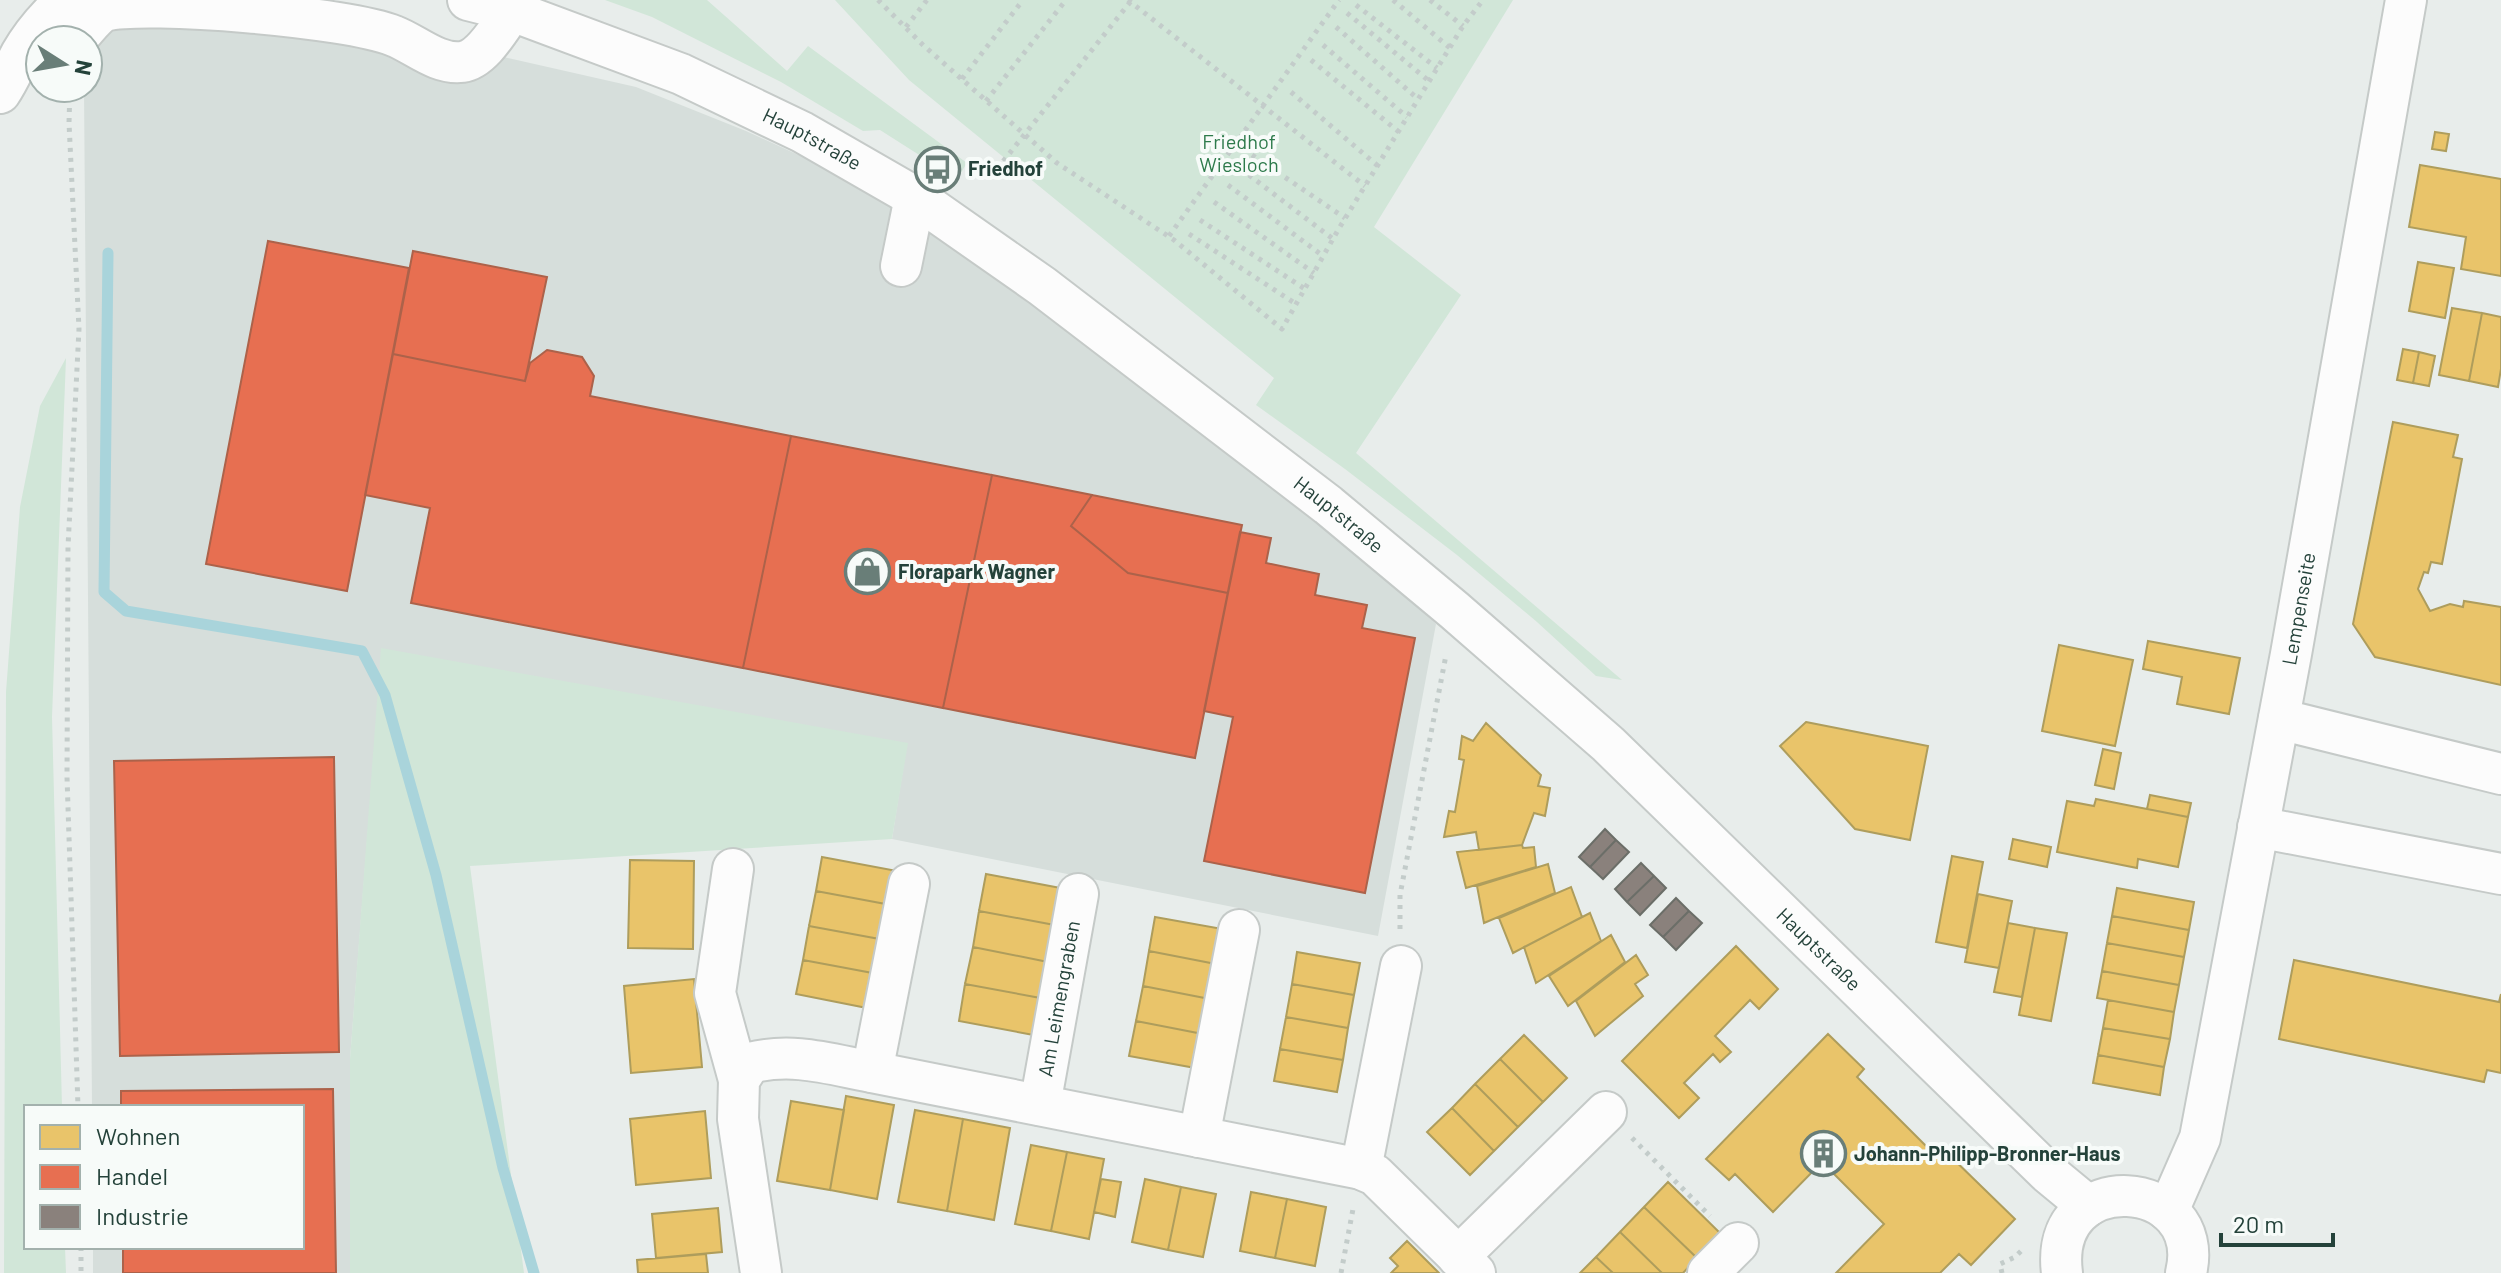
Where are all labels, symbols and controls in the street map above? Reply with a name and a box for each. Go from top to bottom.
north arrow [24,24,104,104]
text: N [70,58,99,78]
street label: Hauptstraße [759,102,866,175]
park label: Friedhof Wiesloch [1199,129,1279,176]
bus stop icon: Friedhof [913,145,961,193]
place label: Friedhof [968,156,1043,180]
street label: Hauptstraße [1290,470,1389,557]
shop icon: Florapark Wagner [843,548,891,596]
street label: Lempenseite [2276,550,2320,667]
place label: Florapark Wagner [898,559,1055,583]
street label: Hauptstraße [1772,902,1867,995]
street label: Am Leimengraben [1032,919,1084,1078]
legend [24,1105,304,1249]
text: Wohnen [96,1121,180,1150]
building icon: Johann-Philipp-Bronner-Haus [1799,1130,1847,1178]
place label: Johann-Philipp-Bronner-Haus [1854,1141,2120,1165]
text: Handel [96,1161,168,1190]
scale bar [2221,1197,2333,1247]
text: Industrie [96,1201,189,1230]
text: 20 m [2233,1209,2284,1238]

